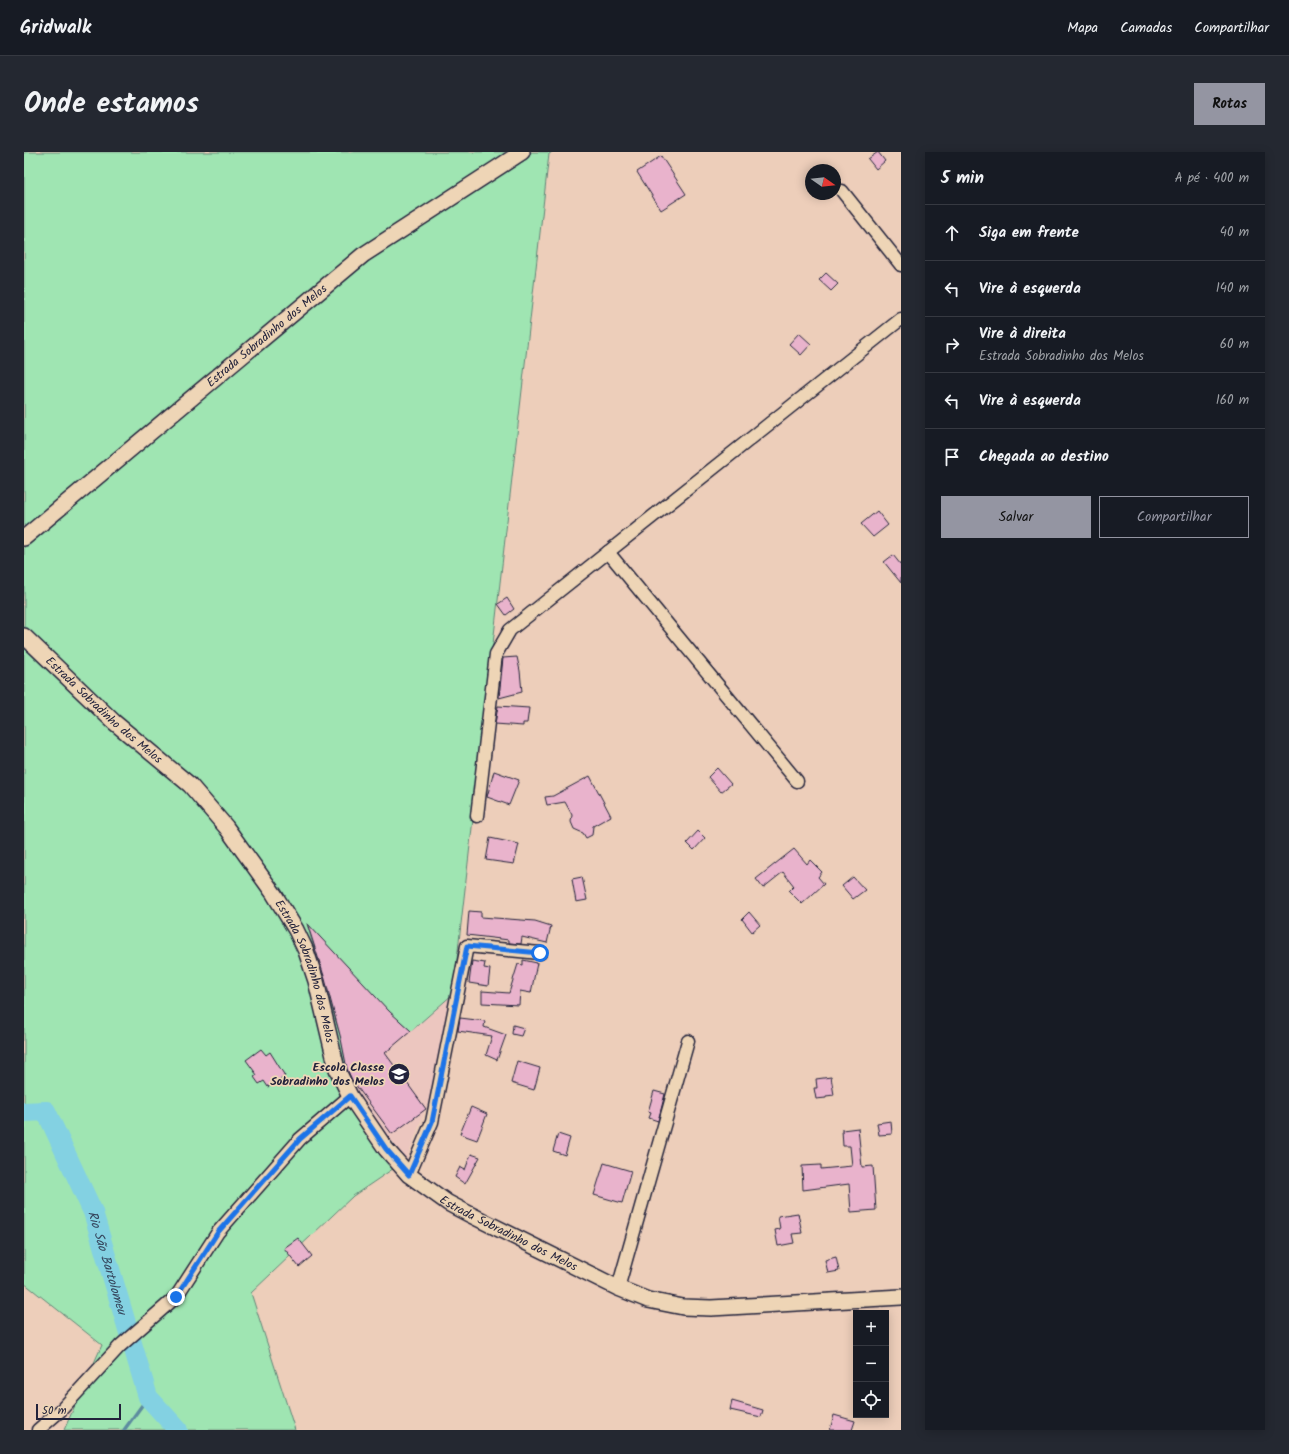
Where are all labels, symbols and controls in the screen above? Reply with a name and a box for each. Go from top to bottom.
text: Gridwalk [20,13,91,43]
text: Mapa [1067,17,1098,39]
text: Camadas [1120,17,1172,39]
text: Compartilhar [1194,17,1269,39]
text: Onde estamos [24,82,199,127]
button: Rotas [1194,83,1265,125]
north arrow [805,164,841,200]
text: 5 min [941,165,984,192]
text: A pé · 400 m [1175,168,1249,189]
text: Siga em frente [979,221,1079,245]
icon: ahead [941,222,963,244]
text: 40 m [1220,222,1249,243]
text: Vire à esquerda [979,277,1081,301]
icon: left [941,278,963,300]
text: 140 m [1216,278,1249,299]
street label: Estrada Sobradinho dos Melos [202,280,331,392]
text: Vire à direita [979,322,1066,346]
icon: right [941,334,963,356]
text: 60 m [1220,334,1249,355]
text: Estrada Sobradinho dos Melos [979,346,1144,367]
text: Vire à esquerda [979,389,1081,413]
icon: left [941,390,963,412]
text: 160 m [1216,390,1249,411]
text: Chegada ao destino [979,445,1109,469]
icon: arrive [941,446,963,468]
button: Salvar [941,496,1091,538]
button: Compartilhar [1099,496,1249,538]
street label: Estrada Sobradinho dos Melos [41,652,166,768]
street label: Estrada Sobradinho dos Melos [270,896,339,1045]
route start [531,944,549,962]
place label: Escola Classe Sobradinho dos Melos [270,1058,384,1091]
school or university icon: Escola Classe Sobradinho dos Melos [386,1061,412,1087]
street label: Estrada Sobradinho dos Melos [435,1191,581,1276]
water label: Rio São Bartolomeu [81,1208,132,1319]
route end [167,1288,185,1306]
map controls [853,1310,889,1418]
button: + [853,1310,889,1346]
button: − [853,1346,889,1382]
button: locate [853,1382,889,1418]
scale bar [36,1402,121,1421]
text: 50 m [42,1402,67,1420]

